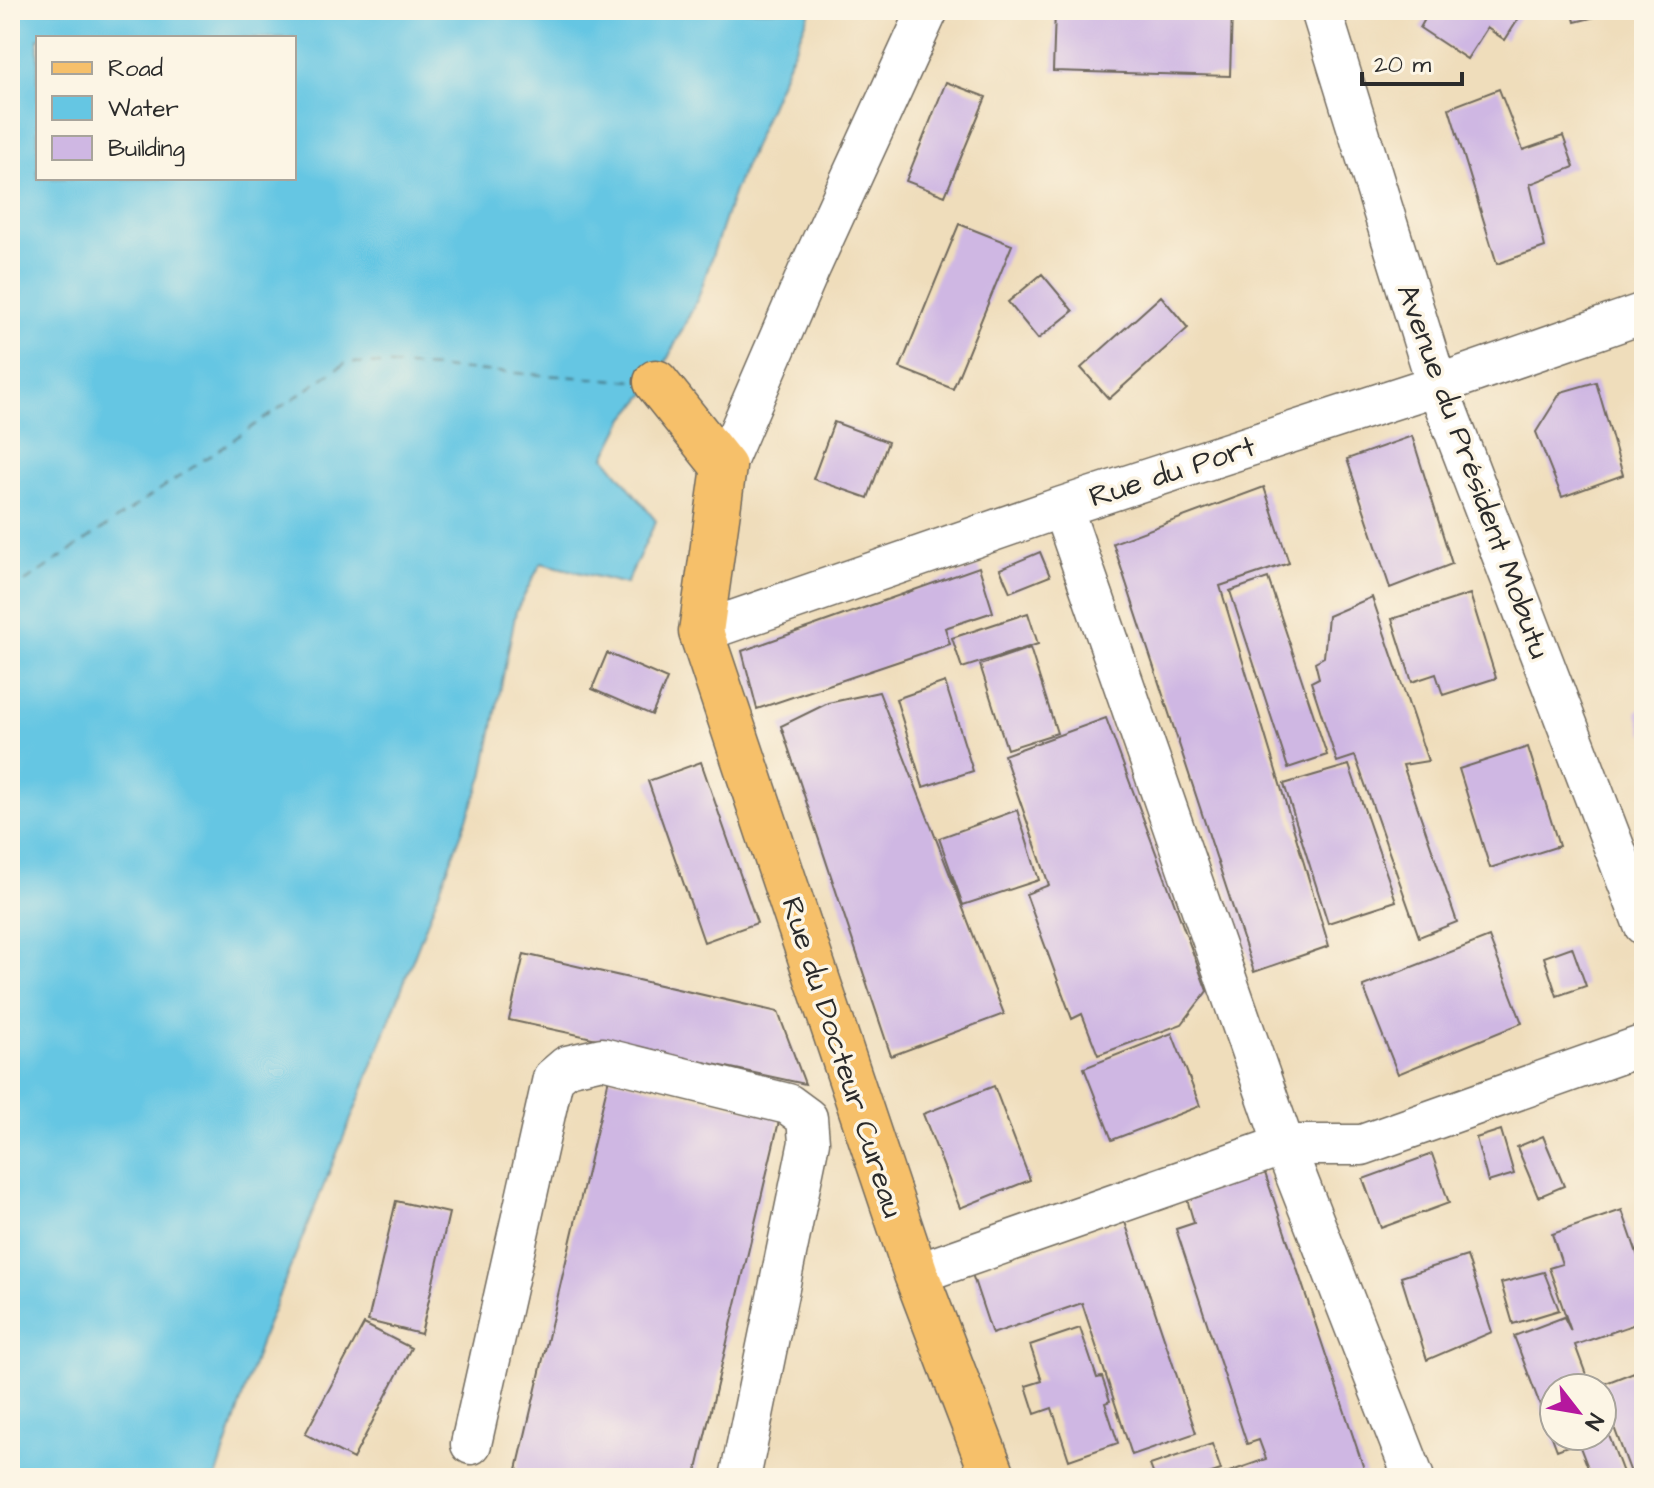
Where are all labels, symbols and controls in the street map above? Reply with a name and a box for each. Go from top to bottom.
legend [36,36,296,180]
scale bar [1362,36,1462,86]
text: 20 m [1374,48,1431,82]
text: Road [108,52,163,86]
text: Water [108,92,179,126]
text: Building [108,132,185,167]
street label: Avenue du Président Mobutu [1386,278,1560,664]
street label: Rue du Port [1084,425,1261,519]
street label: Rue du Docteur Cureau [770,892,914,1223]
north arrow [1538,1372,1618,1452]
text: N [1577,1408,1611,1436]

